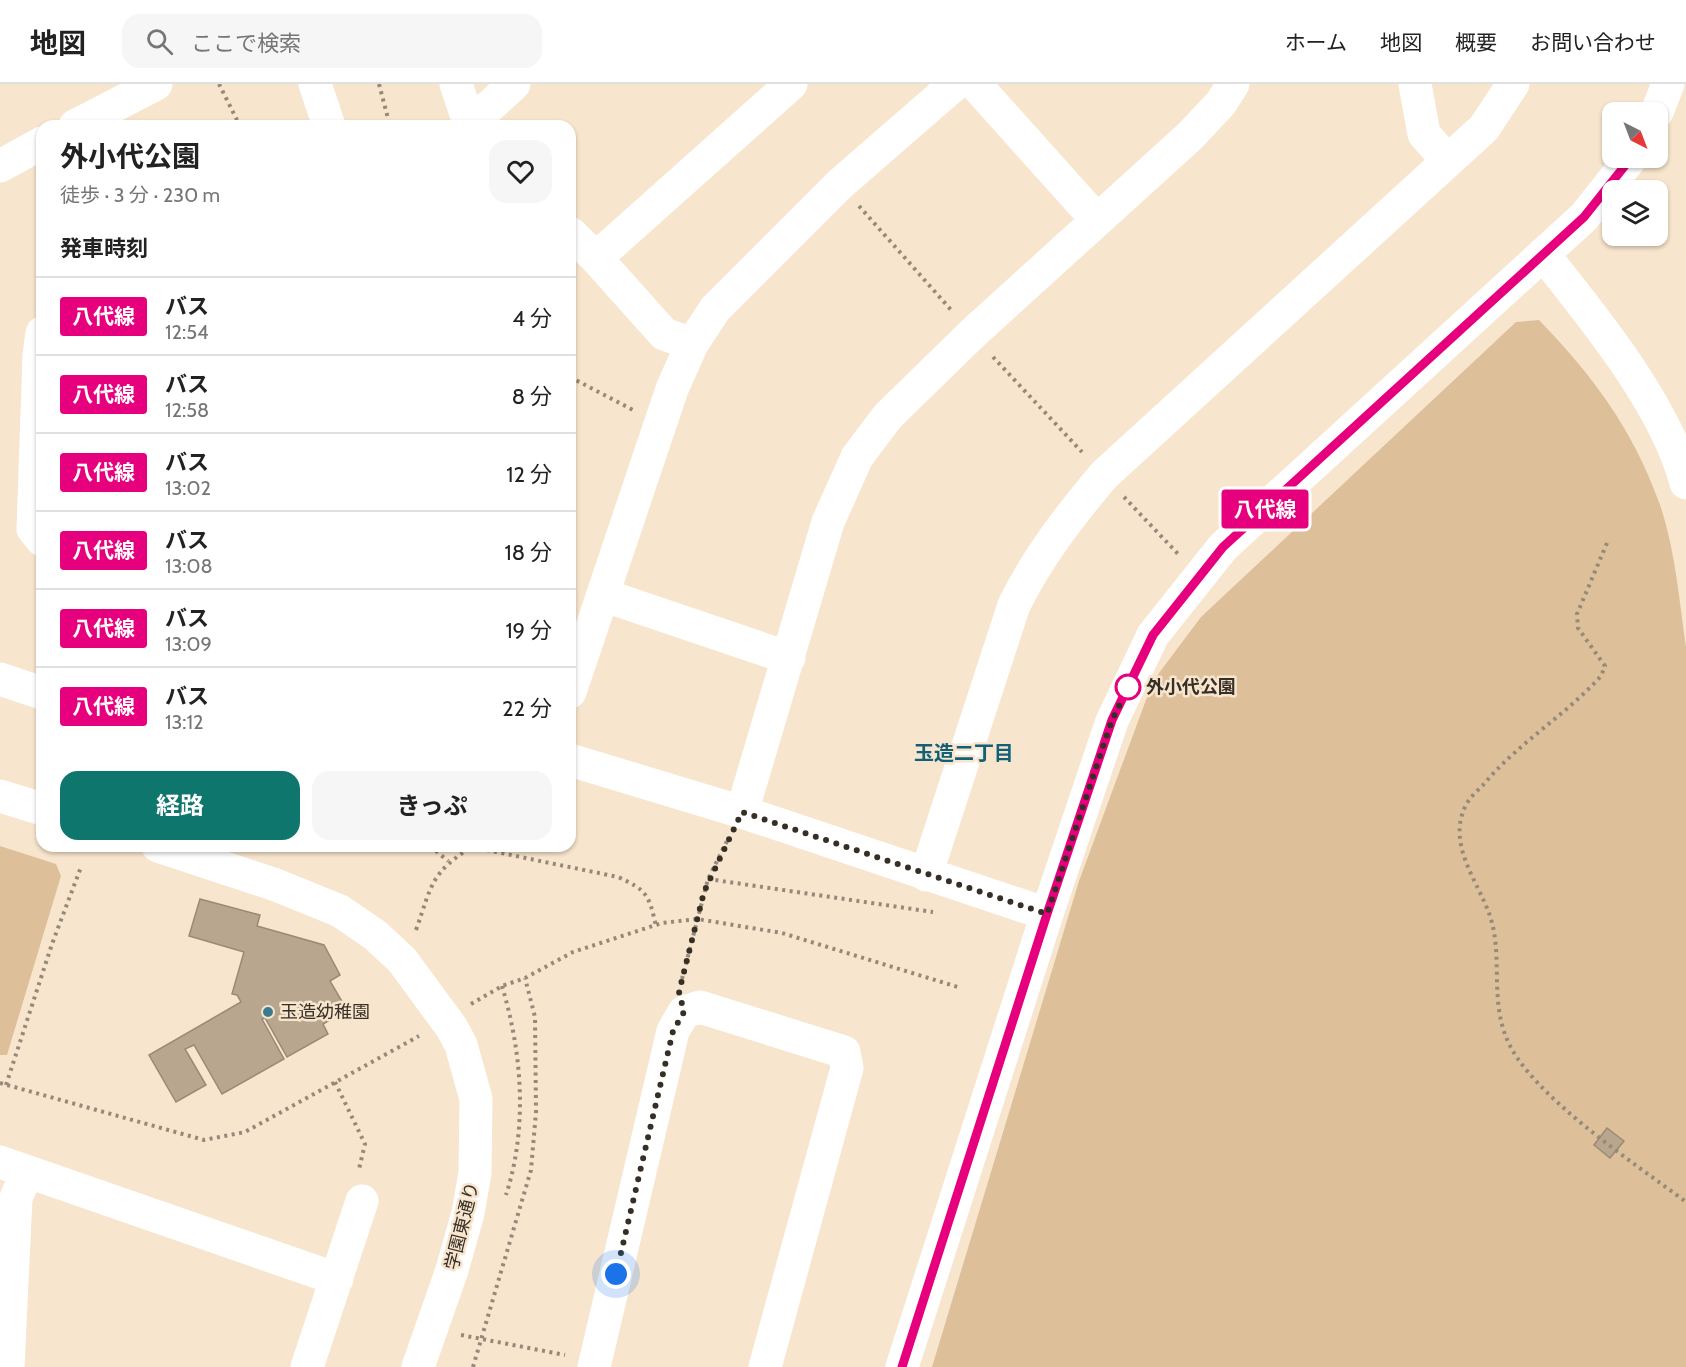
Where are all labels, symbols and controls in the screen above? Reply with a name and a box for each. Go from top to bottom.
search box [122,14,542,68]
icon: search [143,25,176,58]
text: 地図 [30,26,86,60]
text: ここで検索 [191,30,301,57]
text: ホーム [1285,30,1347,55]
text: 地図 [1380,30,1422,55]
text: 概要 [1455,30,1497,55]
text: お問い合わせ [1530,30,1656,55]
north arrow [1602,102,1668,168]
map controls [1602,102,1668,246]
text: 外小代公園 [60,139,200,173]
button: heart [489,140,552,203]
button: layers [1602,180,1668,246]
text: 徒歩 · 3 分 · 230 m [60,183,220,207]
text: 発車時刻 [60,235,148,262]
text: バス [165,293,209,320]
text: 八代線 [72,304,135,329]
text: 4 分 [512,305,552,332]
text: 12:54 [165,320,209,344]
text: バス [165,371,209,398]
text: 八代線 [72,382,135,407]
text: 8 分 [512,383,552,410]
text: 12:58 [165,398,209,422]
text: バス [165,449,209,476]
text: 八代線 [72,460,135,485]
text: 12 分 [506,461,552,488]
text: 13:02 [165,476,211,500]
line badge: 八代線 [1230,490,1300,528]
text: 八代線 [1234,497,1297,522]
text: バス [165,527,209,554]
text: 八代線 [72,538,135,563]
text: 18 分 [505,539,552,566]
text: 13:08 [165,554,213,578]
text: バス [165,605,209,632]
text: 八代線 [72,616,135,641]
text: 19 分 [505,617,552,644]
text: 13:09 [165,632,212,656]
marker: 外小代公園 [1115,674,1141,700]
place label: 外小代公園 [1146,676,1236,698]
text: バス [165,683,209,710]
text: 八代線 [72,694,135,719]
text: 22 分 [502,695,552,722]
text: 13:12 [165,710,204,734]
district label: 玉造二丁目 [914,741,1014,765]
button: 経路 [60,771,300,840]
button: きっぷ [312,771,552,840]
place label: 玉造幼稚園 [280,1001,370,1023]
marker: 玉造幼稚園 [261,1005,275,1019]
street label: 学園東通り [440,1180,484,1272]
your location [601,1259,631,1289]

